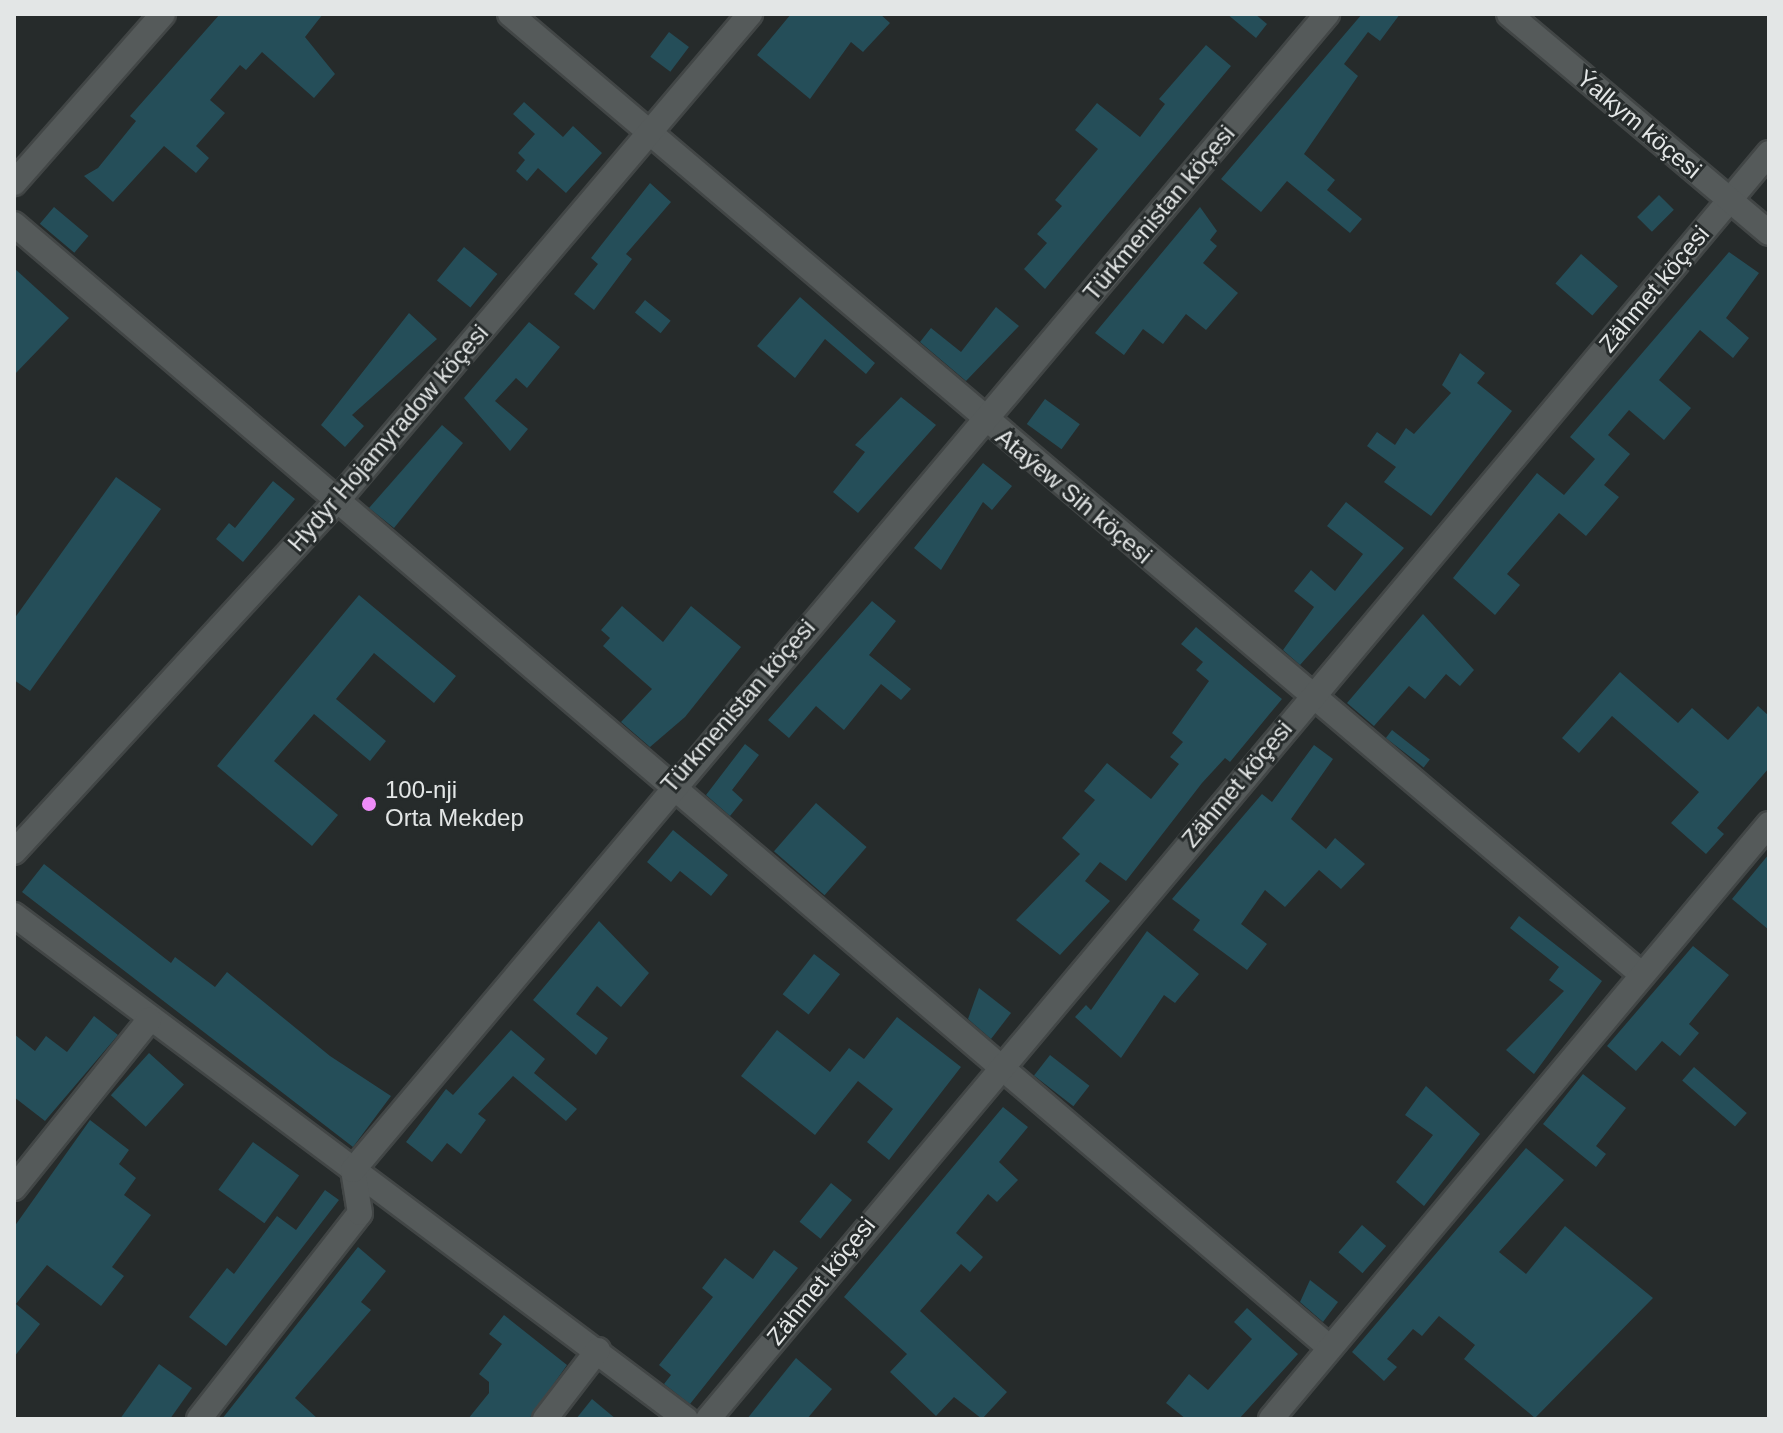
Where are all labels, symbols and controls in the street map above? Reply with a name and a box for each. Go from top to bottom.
street label: Ýalkym köçesi [1571,64,1707,184]
street label: Türkmenistan köçesi [1077,119,1241,307]
street label: Zähmet köçesi [1593,220,1715,358]
street label: Hydyr Hojamyradow köçesi [282,319,494,557]
street label: Ataýew Sih köçesi [990,422,1158,570]
street label: Türkmenistan köçesi [655,614,821,798]
street label: Zähmet köçesi [1176,715,1298,853]
place label: 100-nji Orta Mekdep [385,776,524,832]
marker: 100-nji Orta Mekdep [360,795,378,813]
street label: Zähmet köçesi [761,1211,881,1351]

